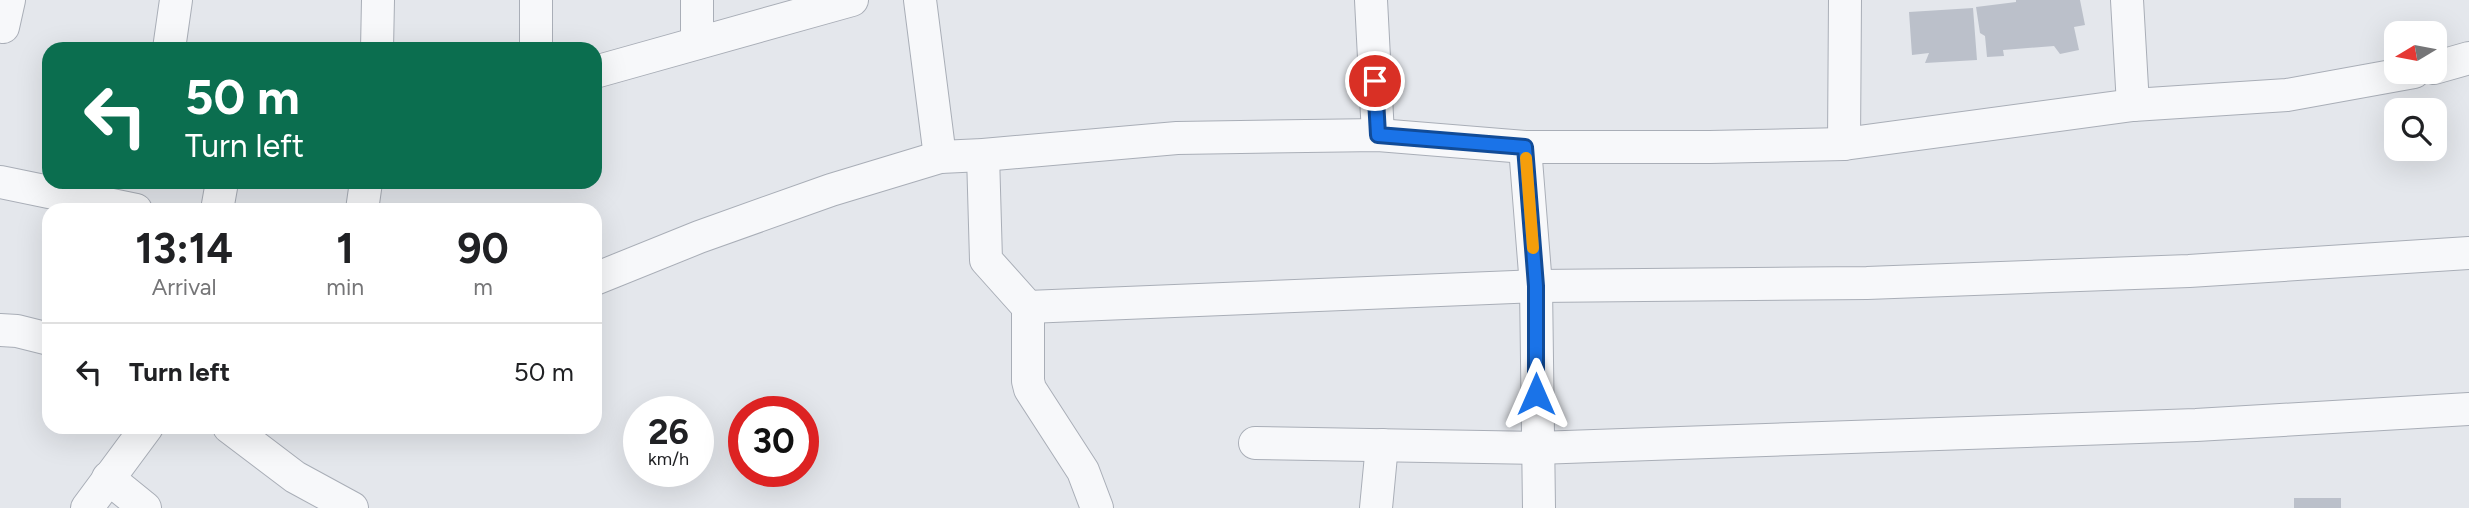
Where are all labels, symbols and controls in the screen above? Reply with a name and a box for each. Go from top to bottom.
north arrow [2384,21,2446,84]
map controls [2384,21,2447,161]
pin [1345,51,1405,111]
icon: arrive [1356,62,1394,100]
text: 50 m [185,67,300,126]
icon: left [70,70,161,161]
button: search [2384,98,2447,161]
text: Turn left [185,127,304,165]
text: 13:14 [135,223,233,274]
text: 1 [336,223,354,274]
text: 90 [457,223,509,274]
text: Arrival [152,273,217,301]
text: min [326,273,364,301]
text: m [473,273,493,301]
icon: left [70,353,108,391]
text: Turn left [129,356,230,388]
text: 50 m [514,356,574,388]
position arrow [1499,357,1573,431]
speed limit sign: 30 [728,396,819,487]
text: 26 [648,411,689,453]
text: km/h [648,448,689,470]

